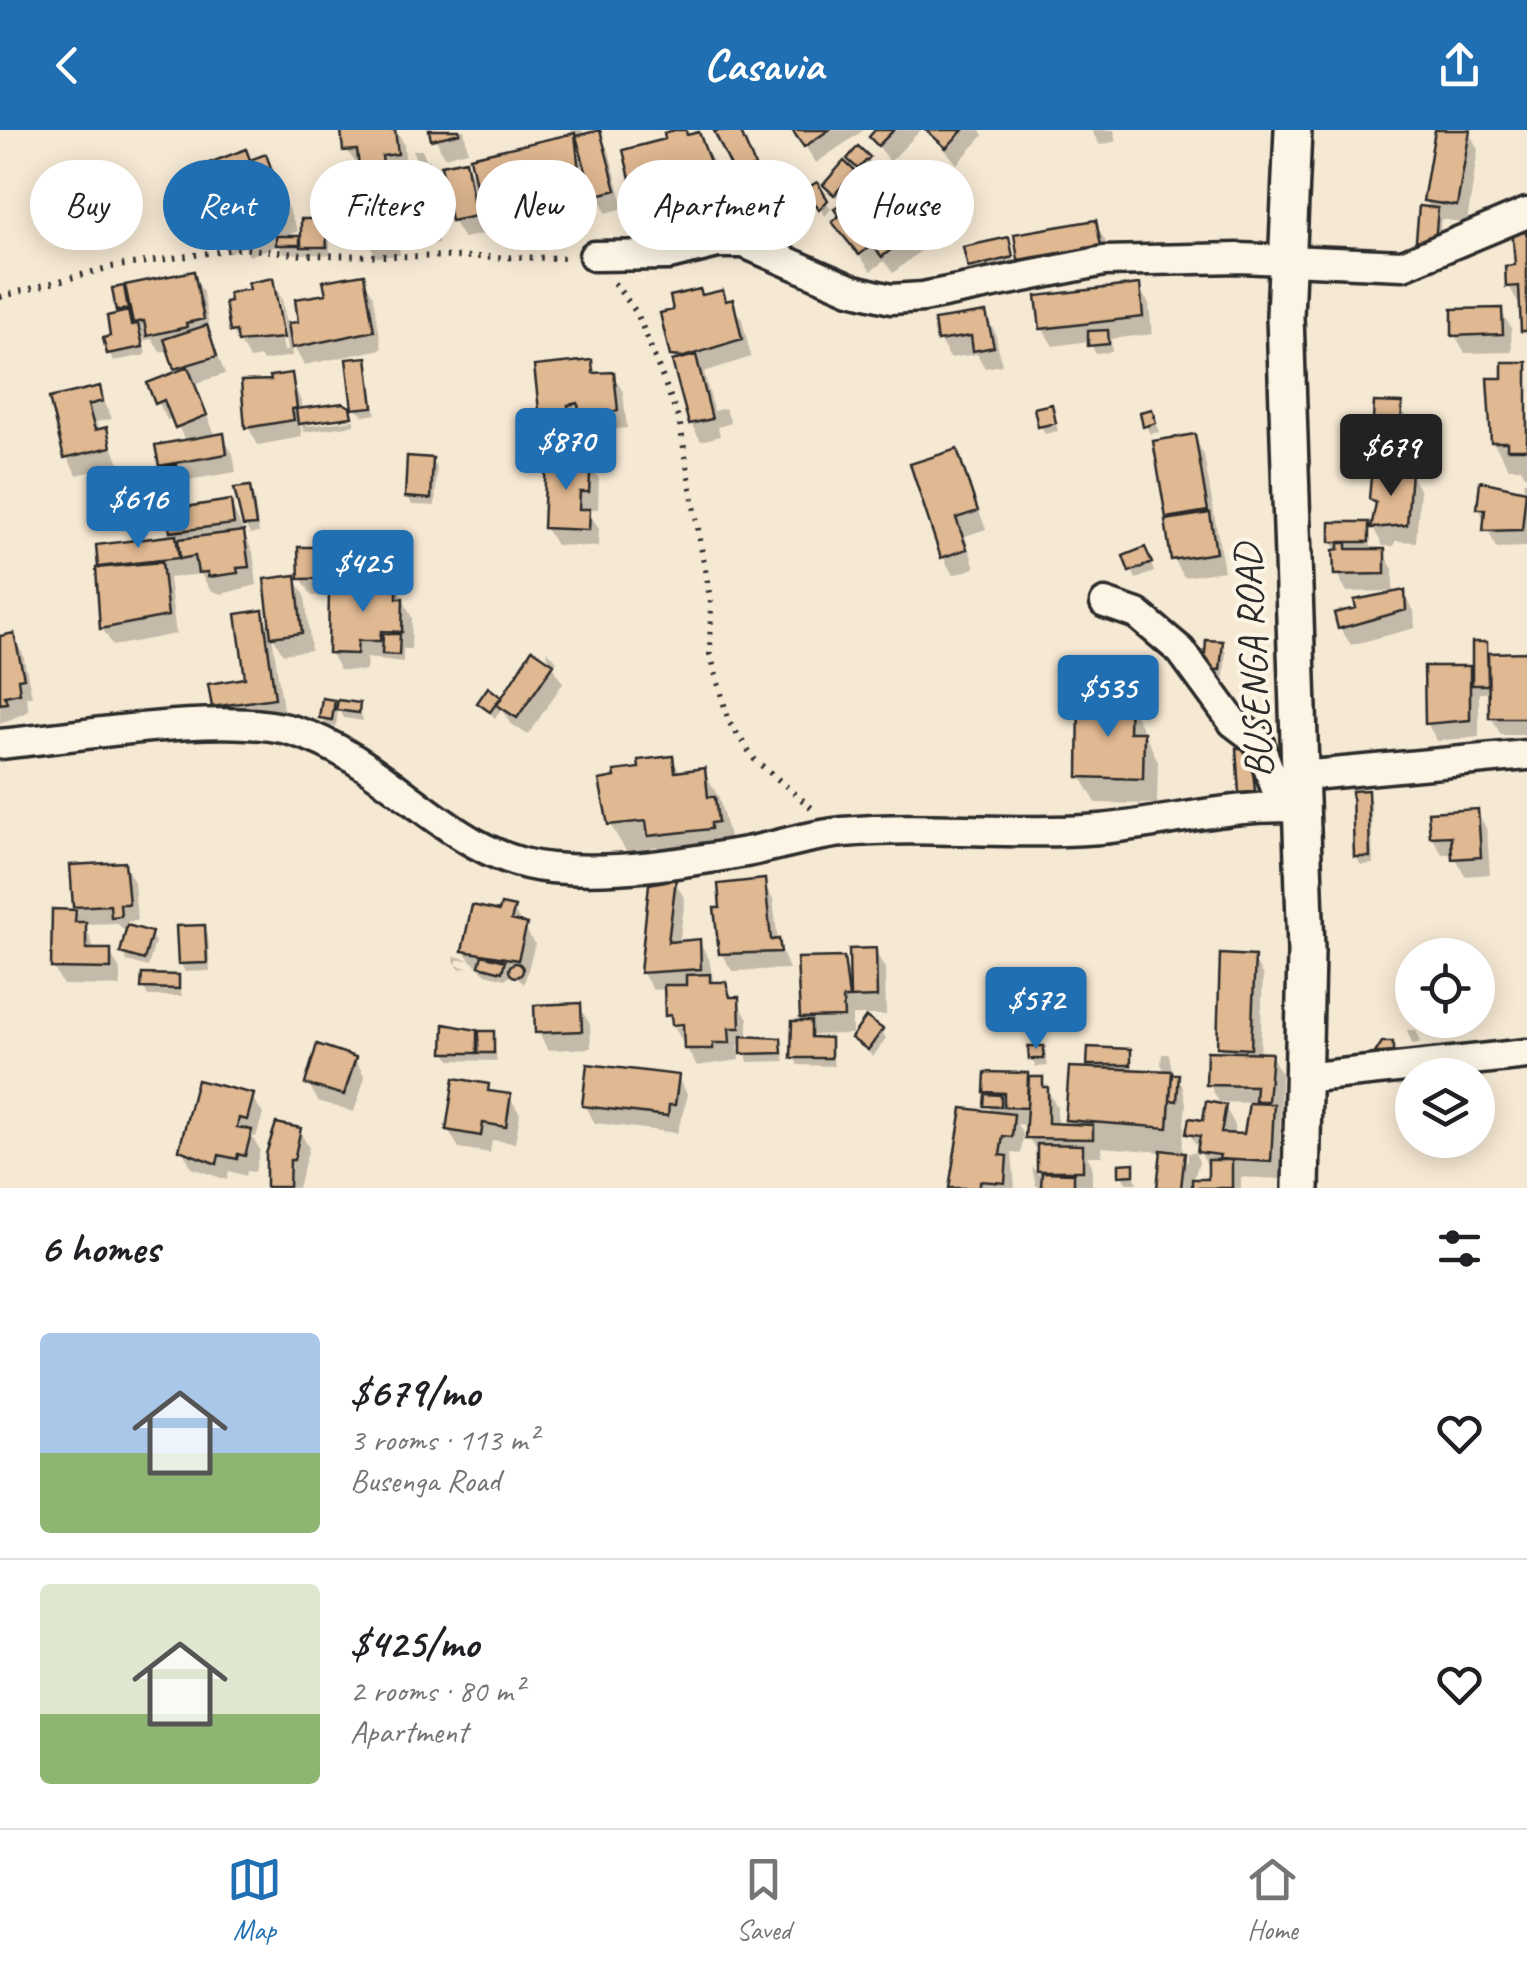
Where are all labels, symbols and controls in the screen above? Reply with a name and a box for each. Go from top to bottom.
text: Casavia [704,37,823,94]
icon: back [40,38,95,93]
icon: share [1432,38,1487,93]
chip: Buy [30,160,143,250]
chip: Rent [163,160,290,250]
chip: Filters [310,160,456,250]
chip: New [476,160,597,250]
chip: Apartment [617,160,816,250]
chip: House [836,160,974,250]
pin: $870 [507,408,625,493]
pin: $679 [1332,414,1450,499]
text: $870 [537,420,595,461]
text: $679 [1362,426,1420,467]
pin: $616 [79,466,197,551]
text: $616 [109,478,167,519]
pin: $425 [304,530,422,615]
street label: BUSENGA ROAD [1222,539,1284,779]
text: $425 [334,542,392,583]
pin: $535 [1049,655,1167,740]
text: $535 [1080,667,1136,708]
map controls [1395,938,1495,1158]
button: locate [1395,938,1495,1038]
pin: $572 [977,967,1095,1052]
text: $572 [1008,979,1064,1020]
button: layers [1395,1058,1495,1158]
icon: filters [1432,1221,1487,1276]
text: 6 homes [40,1222,159,1275]
text: $679/mo [350,1366,480,1419]
icon: home [120,1373,240,1493]
icon: heart [1432,1406,1487,1461]
text: 3 rooms · 113 m² [350,1419,537,1460]
text: Busenga Road [350,1460,500,1501]
text: $425/mo [350,1617,479,1670]
icon: home [120,1624,240,1744]
icon: heart [1432,1657,1487,1712]
text: 2 rooms · 80 m² [350,1670,523,1711]
text: Apartment [350,1711,468,1752]
tab: Map [227,1852,282,1947]
tab: Saved [736,1852,791,1947]
tab: Home [1245,1852,1300,1947]

